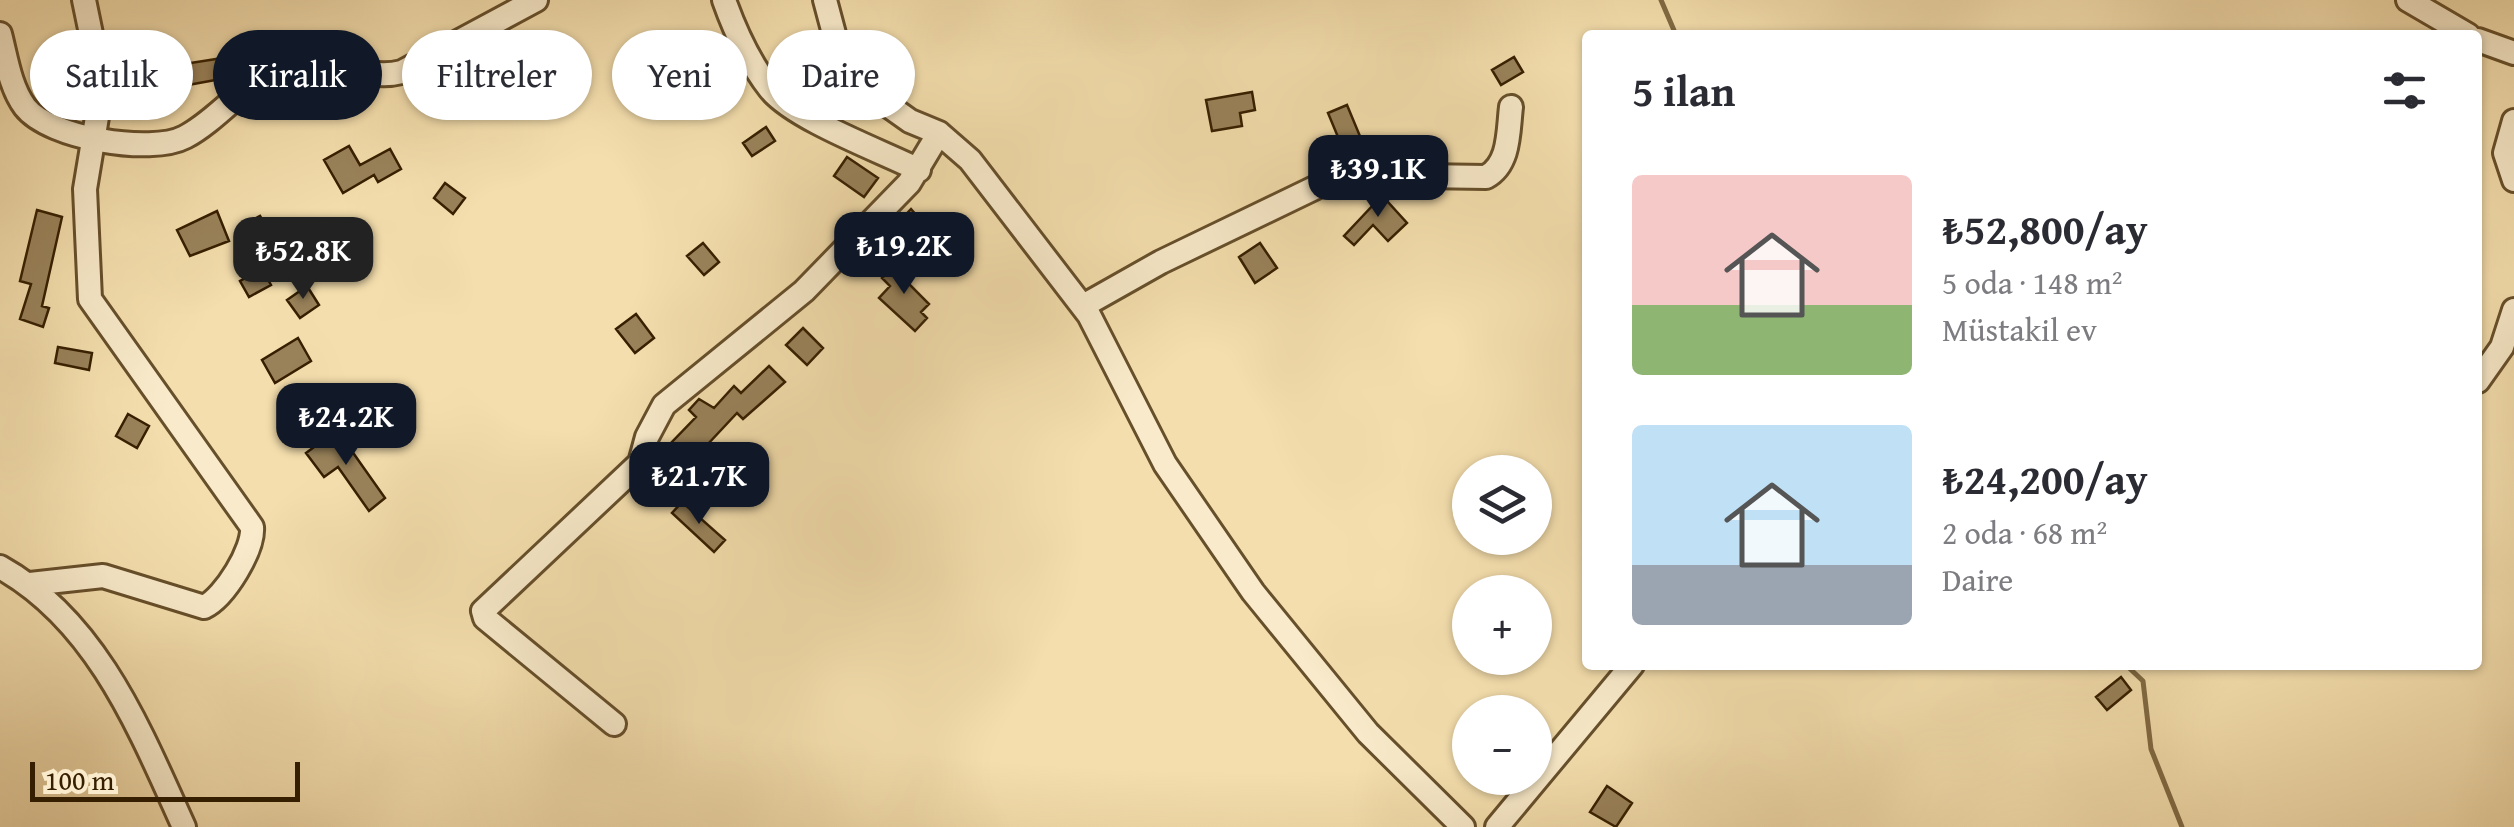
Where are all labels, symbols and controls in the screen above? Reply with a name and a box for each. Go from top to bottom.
chip: Satılık [30,30,193,120]
chip: Kiralık [213,30,382,120]
chip: Filtreler [402,30,592,120]
chip: Yeni [612,30,747,120]
chip: Daire [767,30,915,120]
text: 5 ilan [1632,60,1735,121]
icon: filters [2377,63,2432,118]
pin: ₺39.1K [1297,135,1459,220]
text: ₺39.1K [1330,144,1426,191]
text: ₺52,800/ay [1942,198,2148,259]
pin: ₺19.2K [823,212,985,297]
icon: home [1712,215,1832,335]
pin: ₺52.8K [222,217,384,302]
text: ₺19.2K [856,221,952,268]
text: ₺52.8K [255,226,351,273]
text: 5 oda · 148 m² [1942,259,2123,306]
text: Müstakil ev [1942,306,2097,353]
pin: ₺24.2K [265,383,427,468]
text: ₺24.2K [298,392,394,439]
pin: ₺21.7K [618,442,780,527]
text: ₺24,200/ay [1942,448,2148,509]
text: ₺21.7K [651,451,747,498]
map controls [1452,455,1552,795]
button: layers [1452,455,1552,555]
icon: home [1712,465,1832,585]
text: 2 oda · 68 m² [1942,509,2107,556]
text: Daire [1942,556,2013,603]
button: + [1452,575,1552,675]
button: − [1452,695,1552,795]
scale bar [30,757,300,802]
text: 100 m [45,759,114,800]

